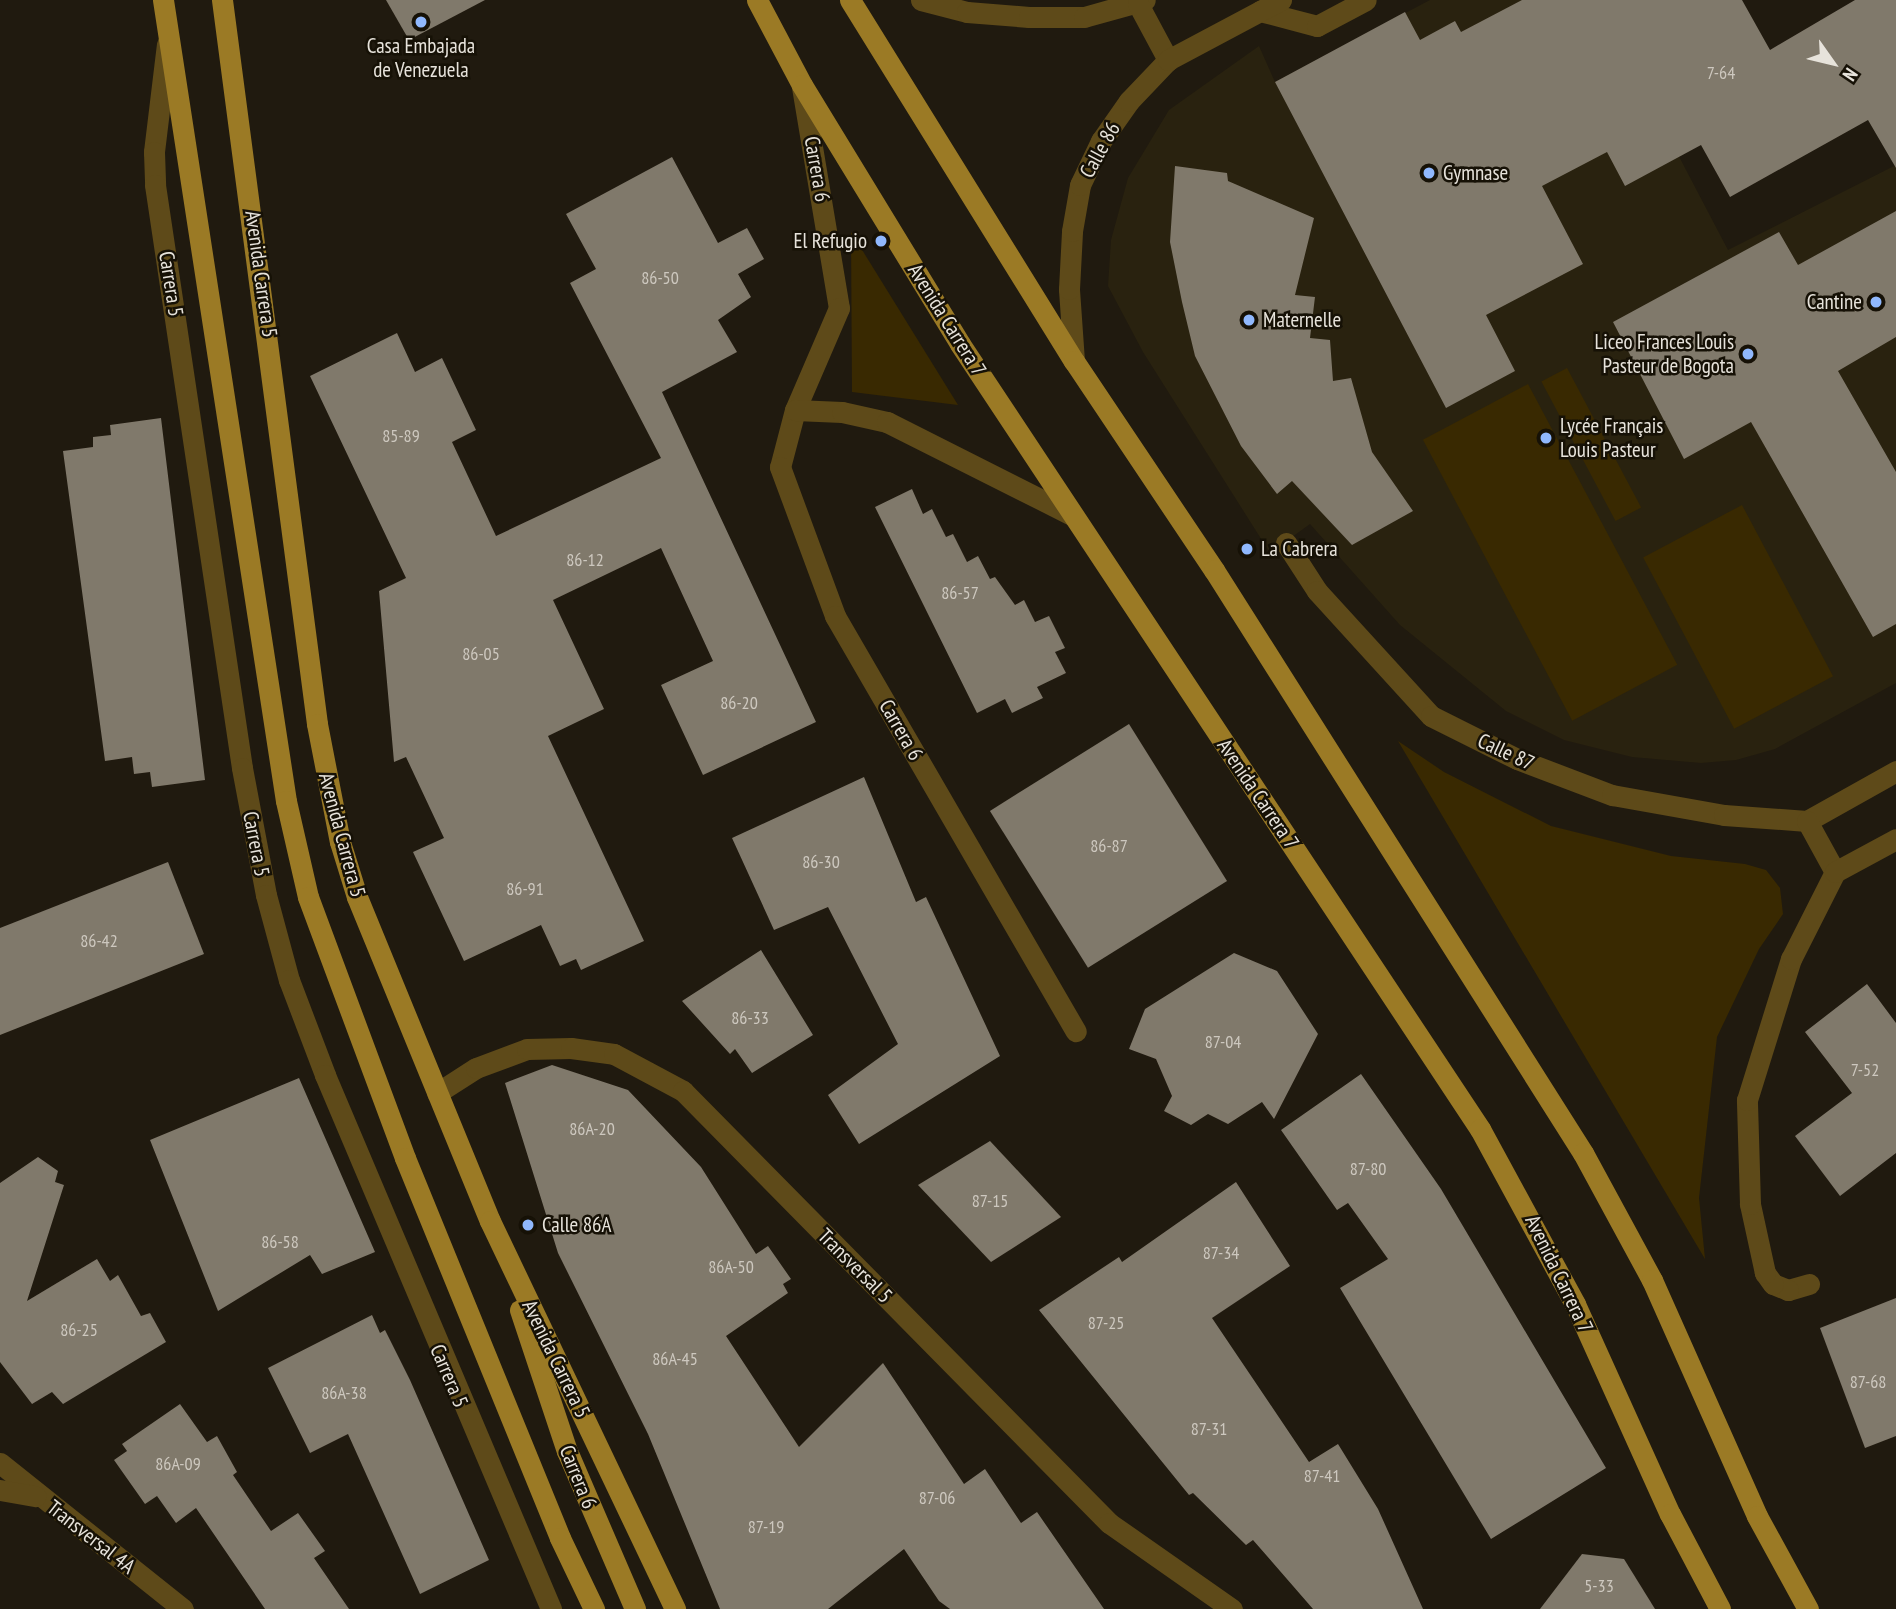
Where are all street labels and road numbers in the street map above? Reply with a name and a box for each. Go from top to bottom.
street label: Calle 86 [1075,118,1125,182]
street label: Carrera 6 [799,134,835,204]
street label: Avenida Carrera 5 [240,209,282,339]
street label: Carrera 5 [153,249,189,319]
street label: Avenida Carrera 7 [902,259,992,381]
street label: Carrera 6 [874,695,928,765]
street label: Calle 87 [1474,728,1538,776]
street label: Avenida Carrera 7 [1212,734,1304,854]
street label: Avenida Carrera 5 [313,770,371,900]
street label: Carrera 5 [237,809,275,879]
street label: Avenida Carrera 7 [1520,1211,1598,1337]
street label: Transversal 5 [813,1224,897,1308]
street label: Avenida Carrera 5 [517,1296,595,1422]
street label: Carrera 5 [425,1341,473,1411]
street label: Carrera 6 [554,1442,602,1512]
street label: Transversal 4A [42,1495,140,1579]

